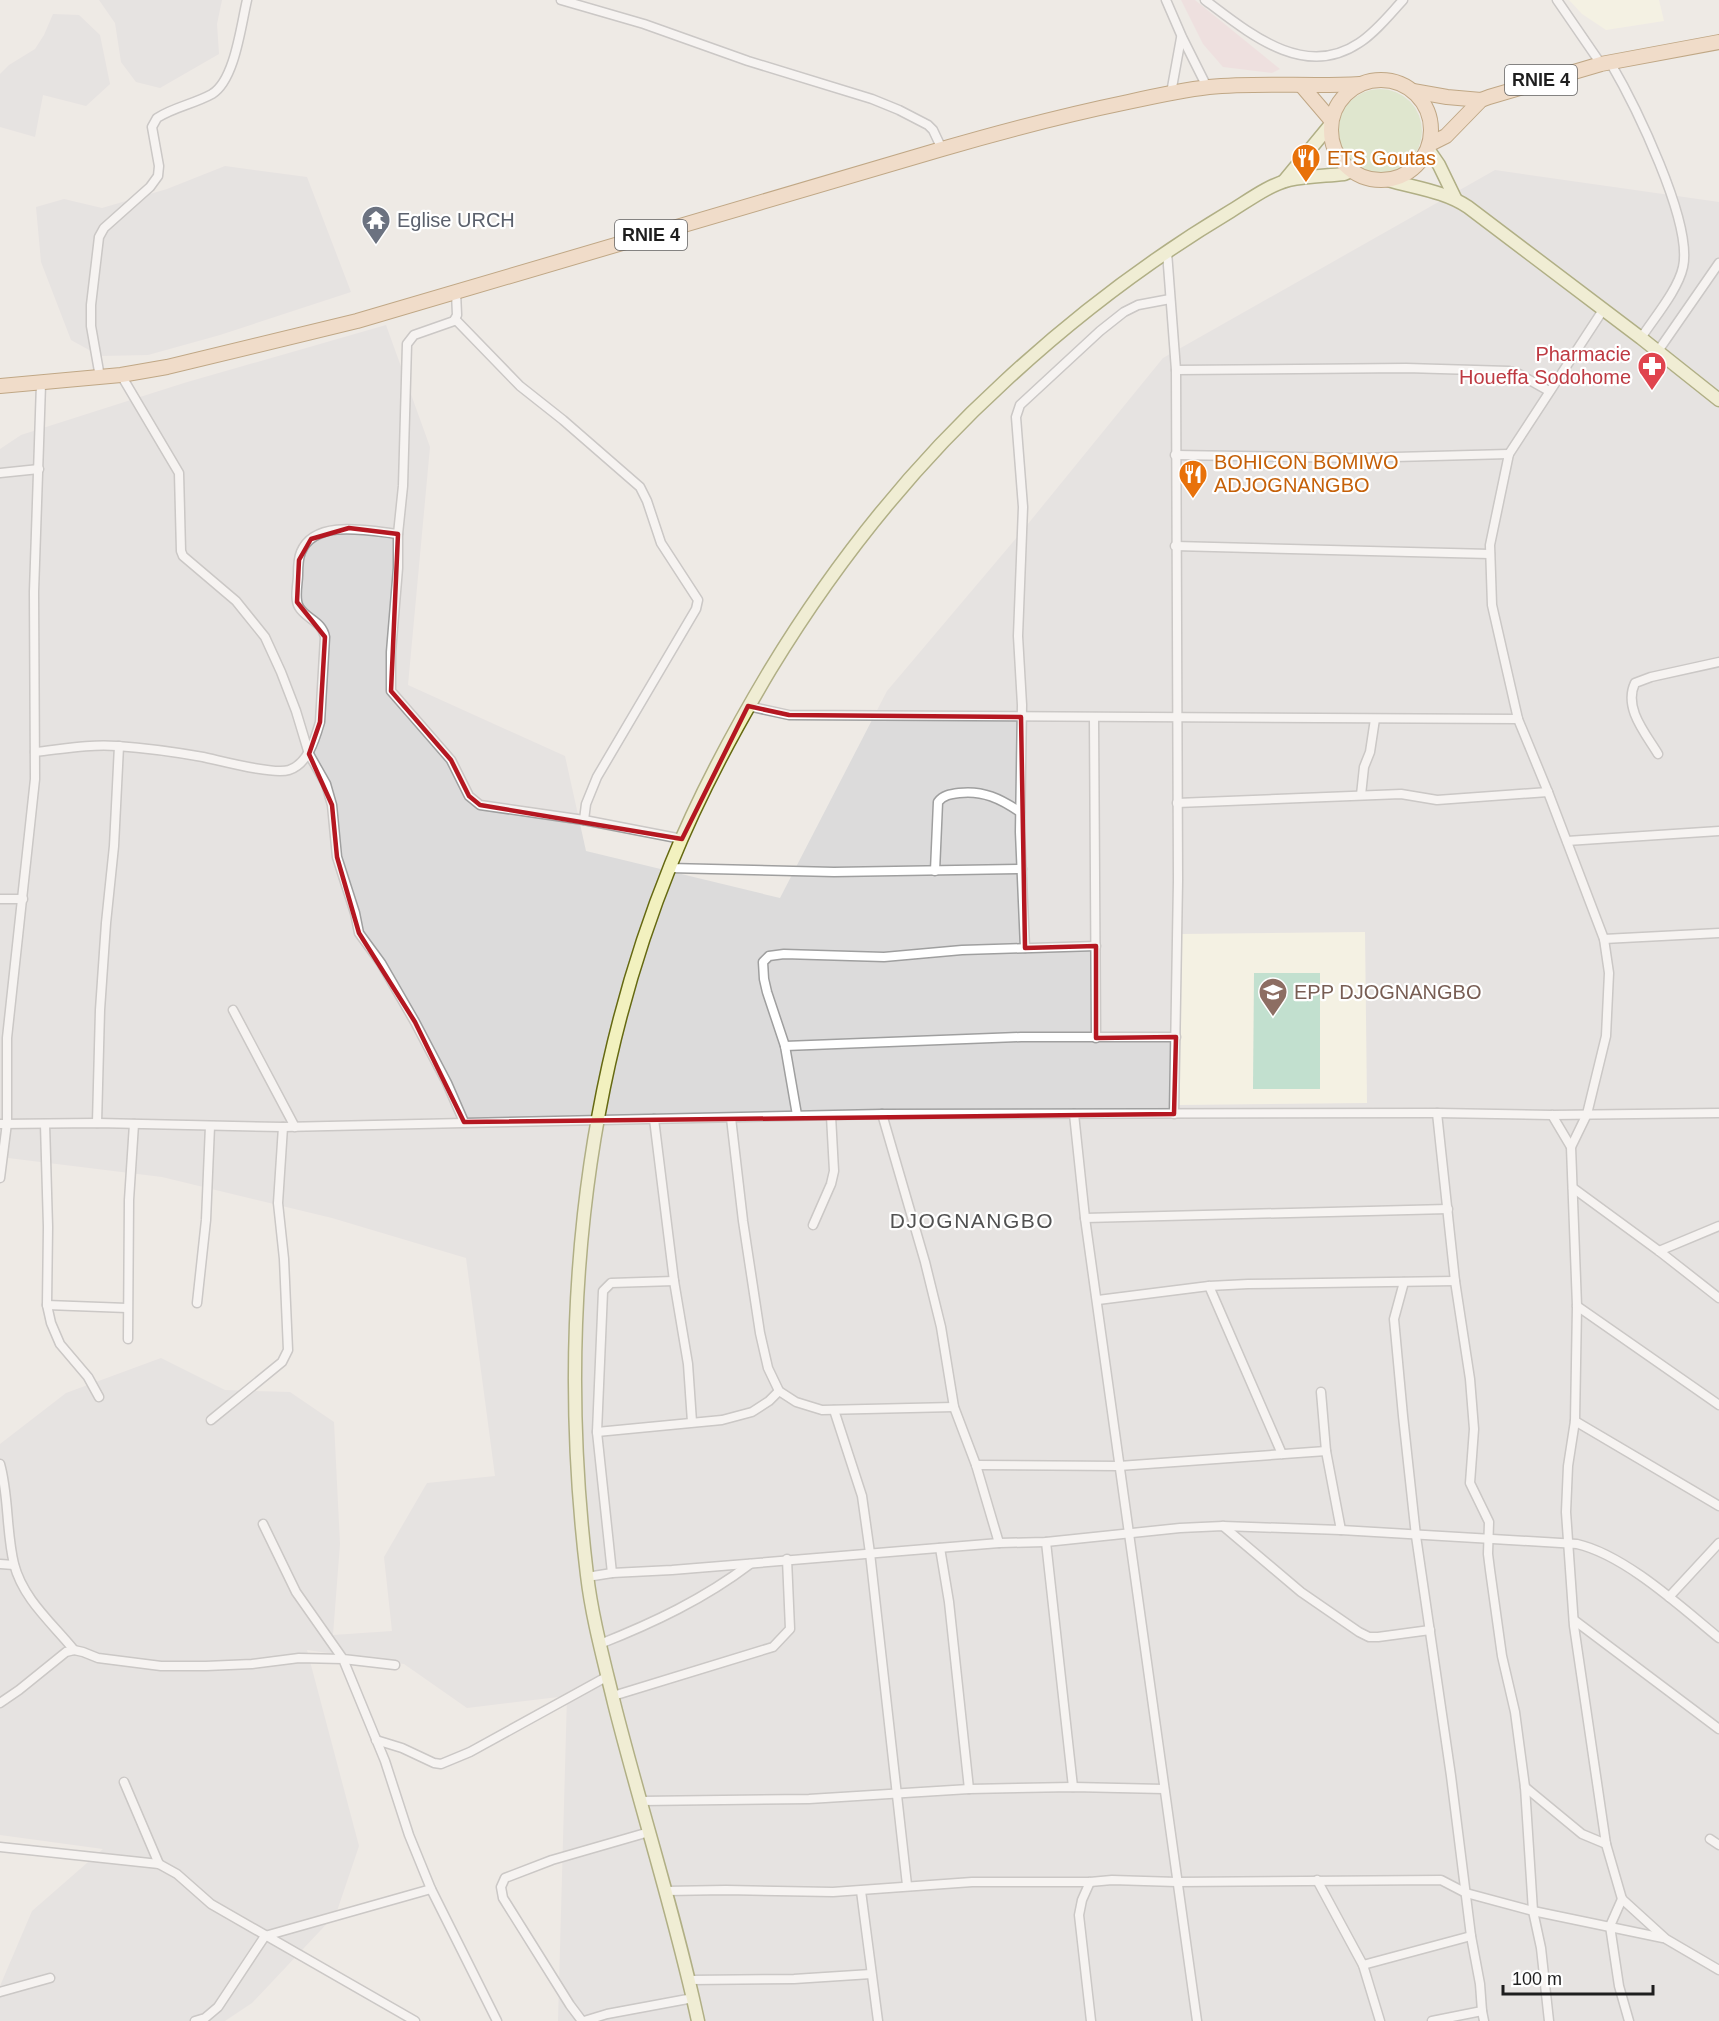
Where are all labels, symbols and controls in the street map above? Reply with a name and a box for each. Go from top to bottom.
road number: RNIE 4 [1505,65,1577,95]
restaurant icon: ETS Goutas [1290,142,1322,184]
place label: ETS Goutas [1327,147,1436,169]
temple icon: Eglise URCH [360,204,392,246]
place label: Eglise URCH [397,209,515,231]
road number: RNIE 4 [615,220,687,250]
place label: Pharmacie Houeffa Sodohome [1459,343,1631,388]
pharmacy icon: Pharmacie Houeffa Sodohome [1636,350,1668,392]
place label: BOHICON BOMIWO ADJOGNANGBO [1214,451,1398,496]
restaurant icon: BOHICON BOMIWO ADJOGNANGBO [1177,458,1209,500]
school or university icon: EPP DJOGNANGBO [1257,976,1289,1018]
place label: EPP DJOGNANGBO [1294,981,1481,1003]
district label: DJOGNANGBO [890,1209,1054,1232]
scale bar [1503,1958,1653,1996]
text: 100 m [1512,1969,1562,1989]

